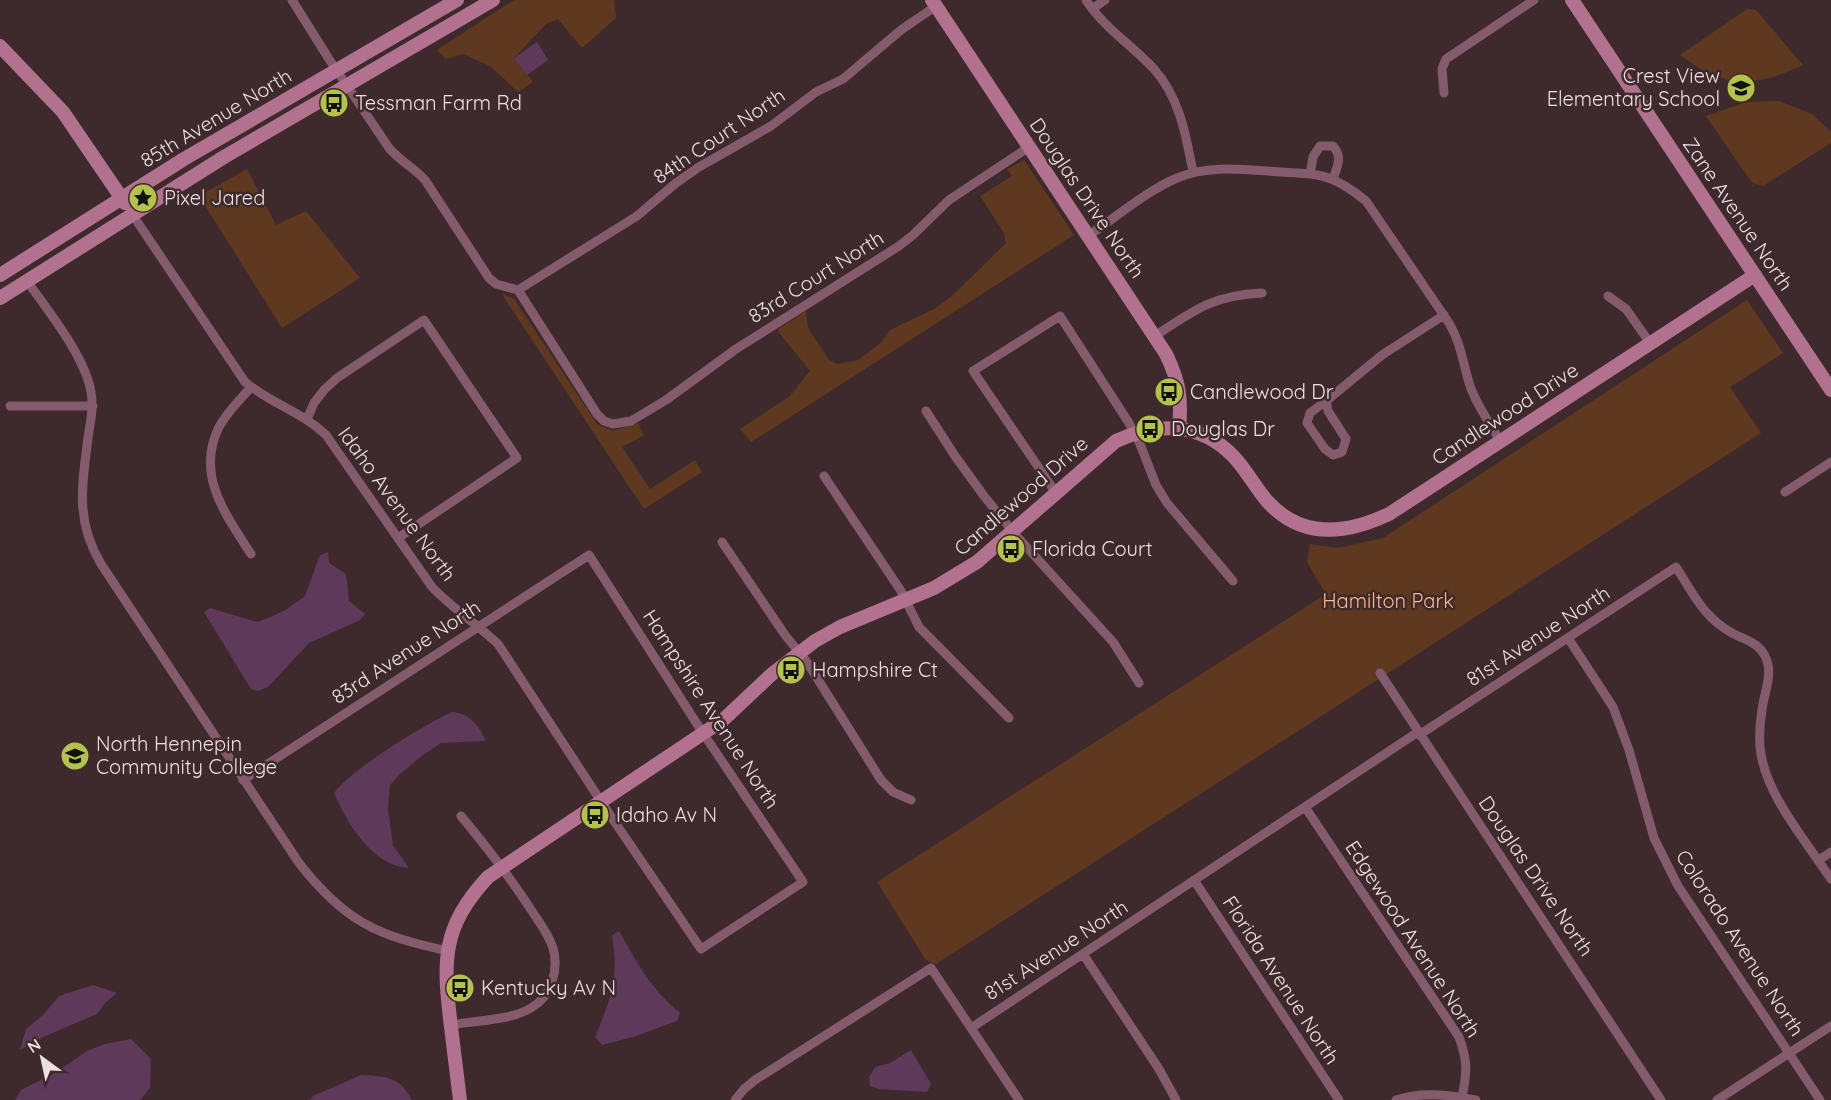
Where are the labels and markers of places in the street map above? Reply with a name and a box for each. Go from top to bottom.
place label: Crest View Elementary School [1547,63,1720,111]
school or university icon: Crest View Elementary School [1725,72,1757,104]
bus stop icon: Tessman Farm Rd [318,87,350,119]
place label: Tessman Farm Rd [355,90,522,115]
place icon: Pixel Jared [127,182,159,214]
place label: Pixel Jared [164,185,265,210]
bus stop icon: Candlewood Dr [1153,376,1185,408]
place label: Candlewood Dr [1190,379,1334,404]
bus stop icon: Douglas Dr [1134,413,1166,445]
place label: Douglas Dr [1171,416,1275,441]
bus stop icon: Florida Court [995,533,1027,565]
place label: Florida Court [1032,536,1153,561]
bus stop icon: Hampshire Ct [775,654,807,686]
place label: Hampshire Ct [812,657,938,682]
place label: North Hennepin Community College [96,731,277,779]
school or university icon: North Hennepin Community College [59,740,91,772]
bus stop icon: Idaho Av N [579,799,611,831]
place label: Idaho Av N [616,802,717,827]
bus stop icon: Kentucky Av N [444,972,476,1004]
place label: Kentucky Av N [481,975,616,1000]

